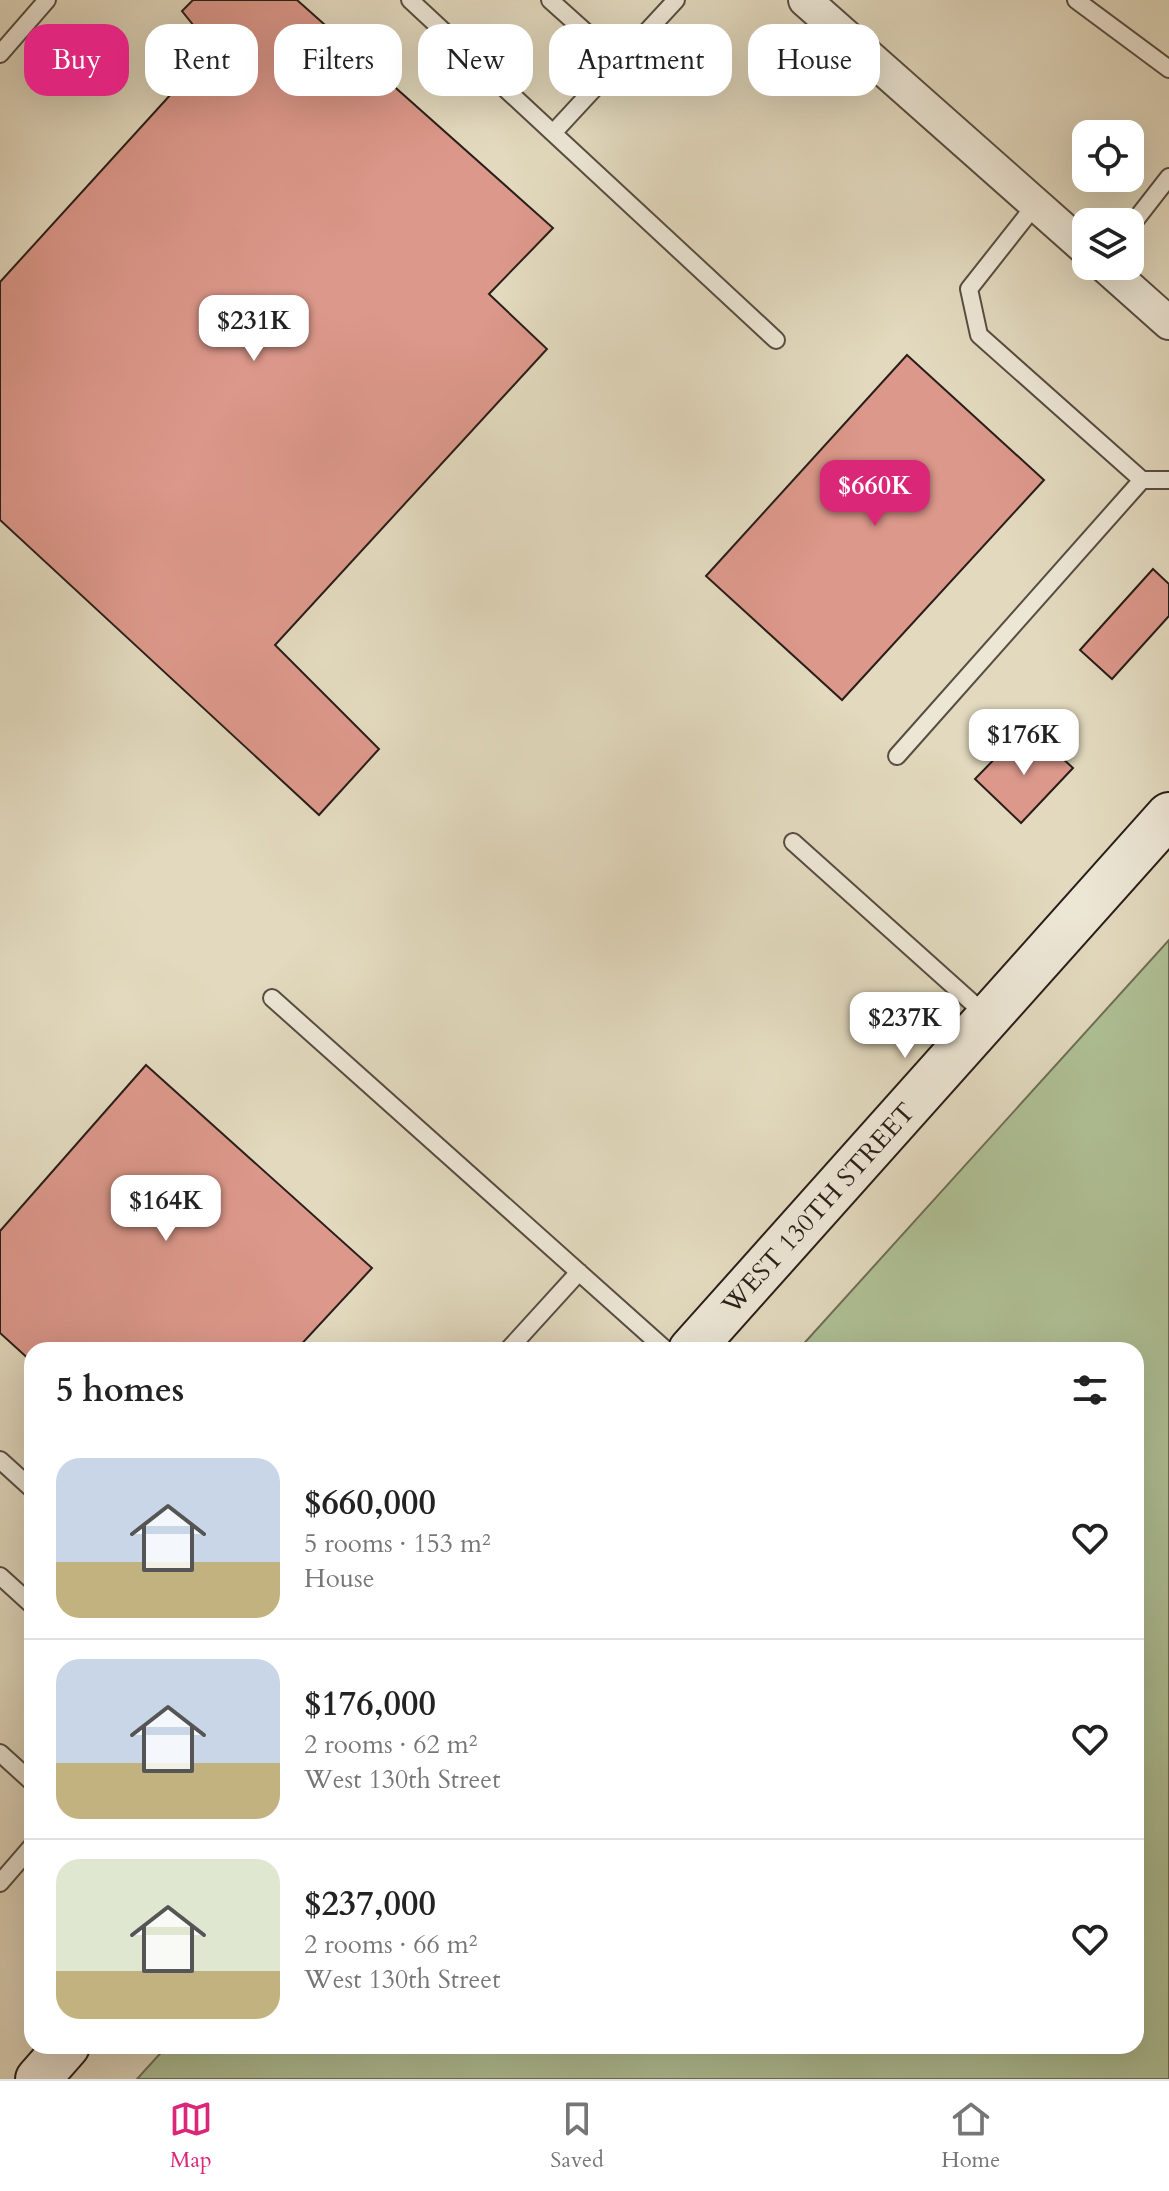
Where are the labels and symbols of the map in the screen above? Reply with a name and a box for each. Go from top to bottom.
pin: $231K [198,295,310,363]
pin: $660K [819,460,931,528]
pin: $176K [968,709,1080,777]
pin: $237K [849,992,961,1060]
street label: WEST 130TH STREET [713,1095,923,1322]
pin: $164K [110,1175,222,1243]

